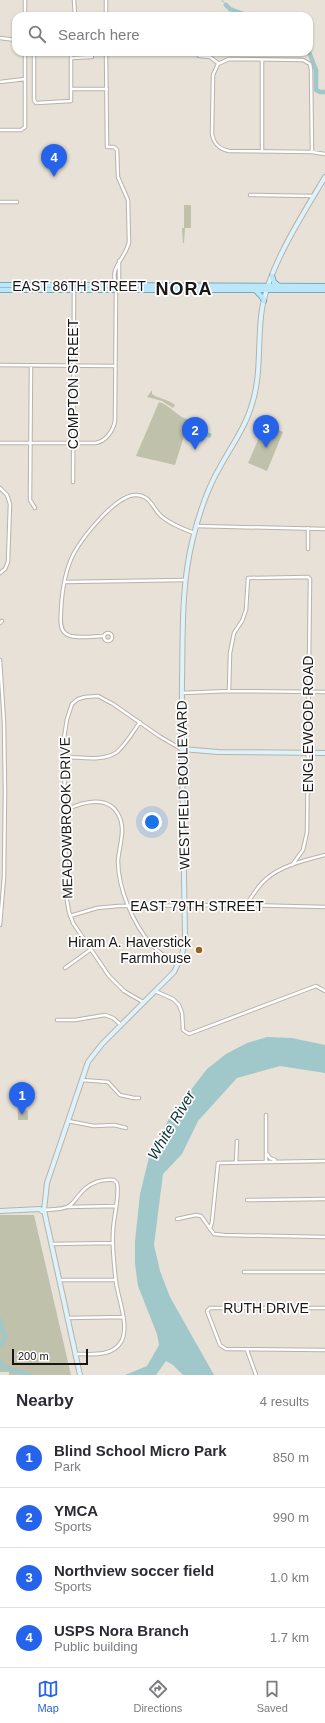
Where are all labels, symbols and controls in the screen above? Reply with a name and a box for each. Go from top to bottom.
search box [12,12,313,56]
icon: search [26,23,48,45]
text: Search here [58,26,140,43]
pin: 4 [41,144,67,177]
street label: EAST 86TH STREET [12,278,146,294]
district label: NORA [156,279,213,299]
street label: COMPTON STREET [65,318,81,449]
pin: 3 [253,415,279,448]
pin: 2 [182,417,208,450]
street label: ENGLEWOOD ROAD [300,656,316,792]
street label: WESTFIELD BOULEVARD [174,700,192,870]
street label: MEADOWBROOK DRIVE [57,737,75,899]
your location [142,812,162,832]
street label: EAST 79TH STREET [130,898,264,914]
place label: Hiram A. Haverstick Farmhouse [68,934,192,966]
marker: Hiram A. Haverstick Farmhouse [194,945,204,955]
pin: 1 [9,1082,35,1115]
water label: White River [144,1087,199,1163]
street label: RUTH DRIVE [223,1300,309,1316]
scale bar [12,1347,88,1366]
text: 200 m [18,1350,49,1362]
text: Nearby [16,1391,74,1410]
text: 4 results [260,1394,309,1409]
text: Blind School Micro Park [54,1442,227,1459]
text: 1 [25,1450,33,1465]
text: 850 m [273,1450,309,1465]
text: Park [54,1459,81,1474]
text: YMCA [54,1502,98,1519]
text: 2 [25,1510,33,1525]
text: 990 m [273,1510,309,1525]
text: Sports [54,1519,92,1534]
text: Northview soccer field [54,1562,214,1579]
text: 3 [25,1570,33,1585]
text: 1.0 km [270,1570,309,1585]
text: Sports [54,1579,92,1594]
text: USPS Nora Branch [54,1622,189,1639]
text: 4 [25,1630,33,1645]
text: 1.7 km [270,1630,309,1645]
text: Public building [54,1639,138,1654]
tab: Map [37,1678,59,1714]
tab: Directions [133,1678,182,1714]
tab: Saved [257,1678,288,1714]

